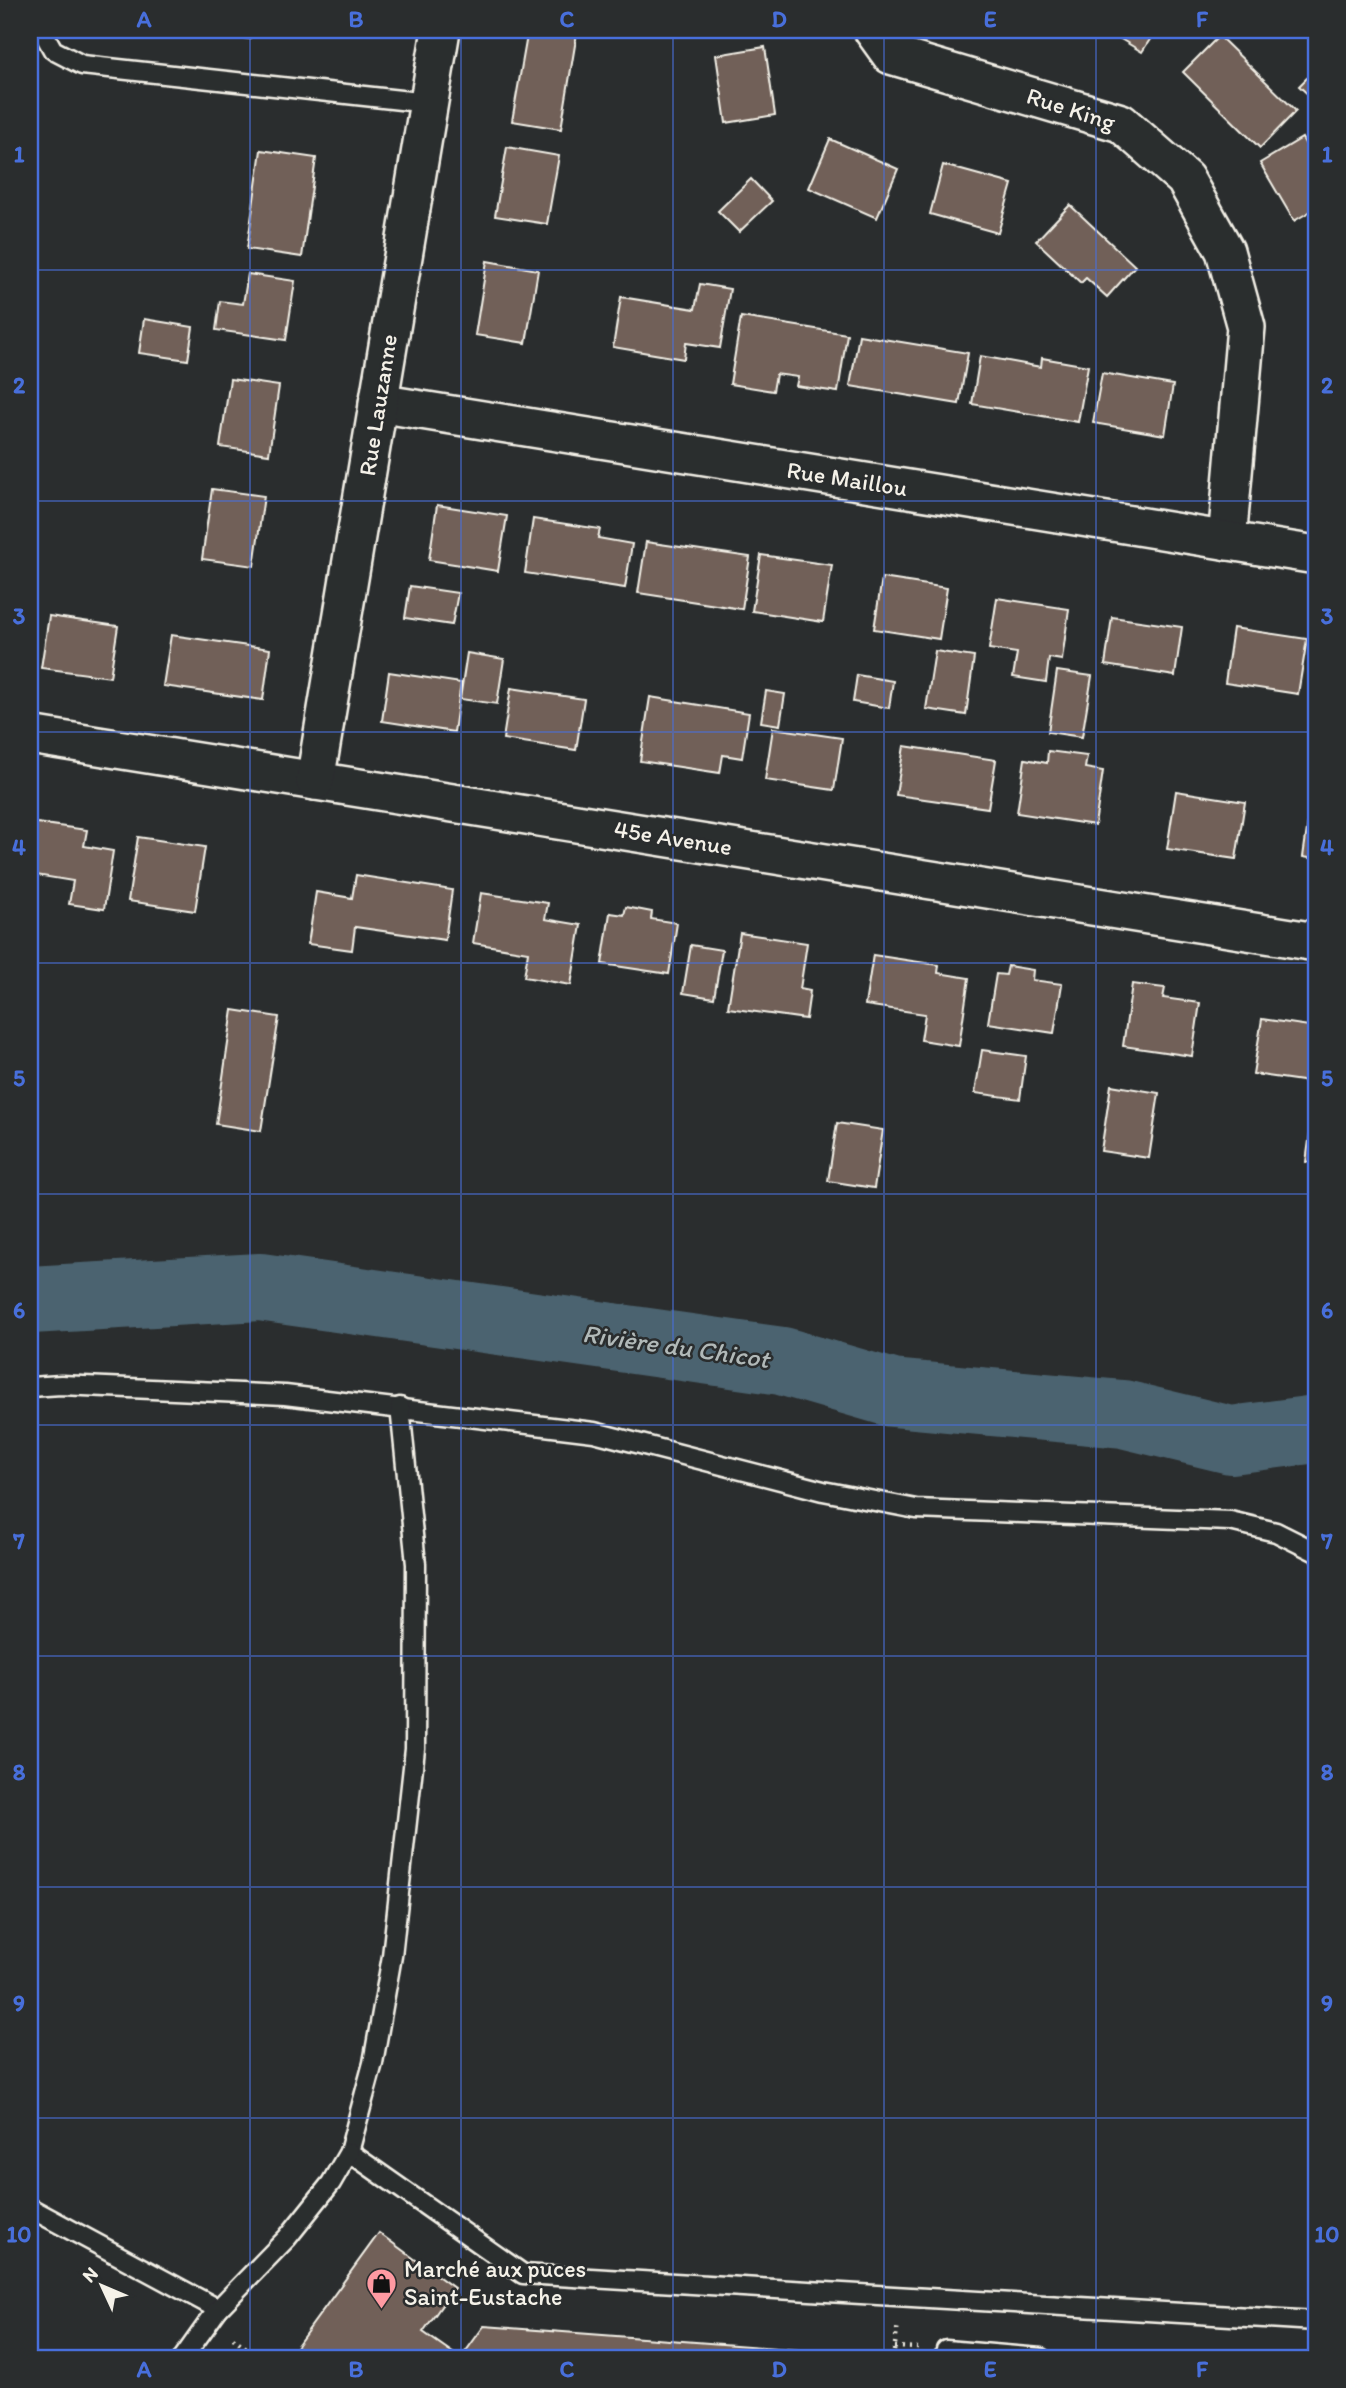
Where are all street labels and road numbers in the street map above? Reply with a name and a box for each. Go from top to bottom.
street label: Rue King [1023,81,1120,137]
street label: Rue Lauzanne [352,332,403,478]
street label: Rue Maillou [785,455,909,502]
street label: 45e Avenue [612,814,734,861]

